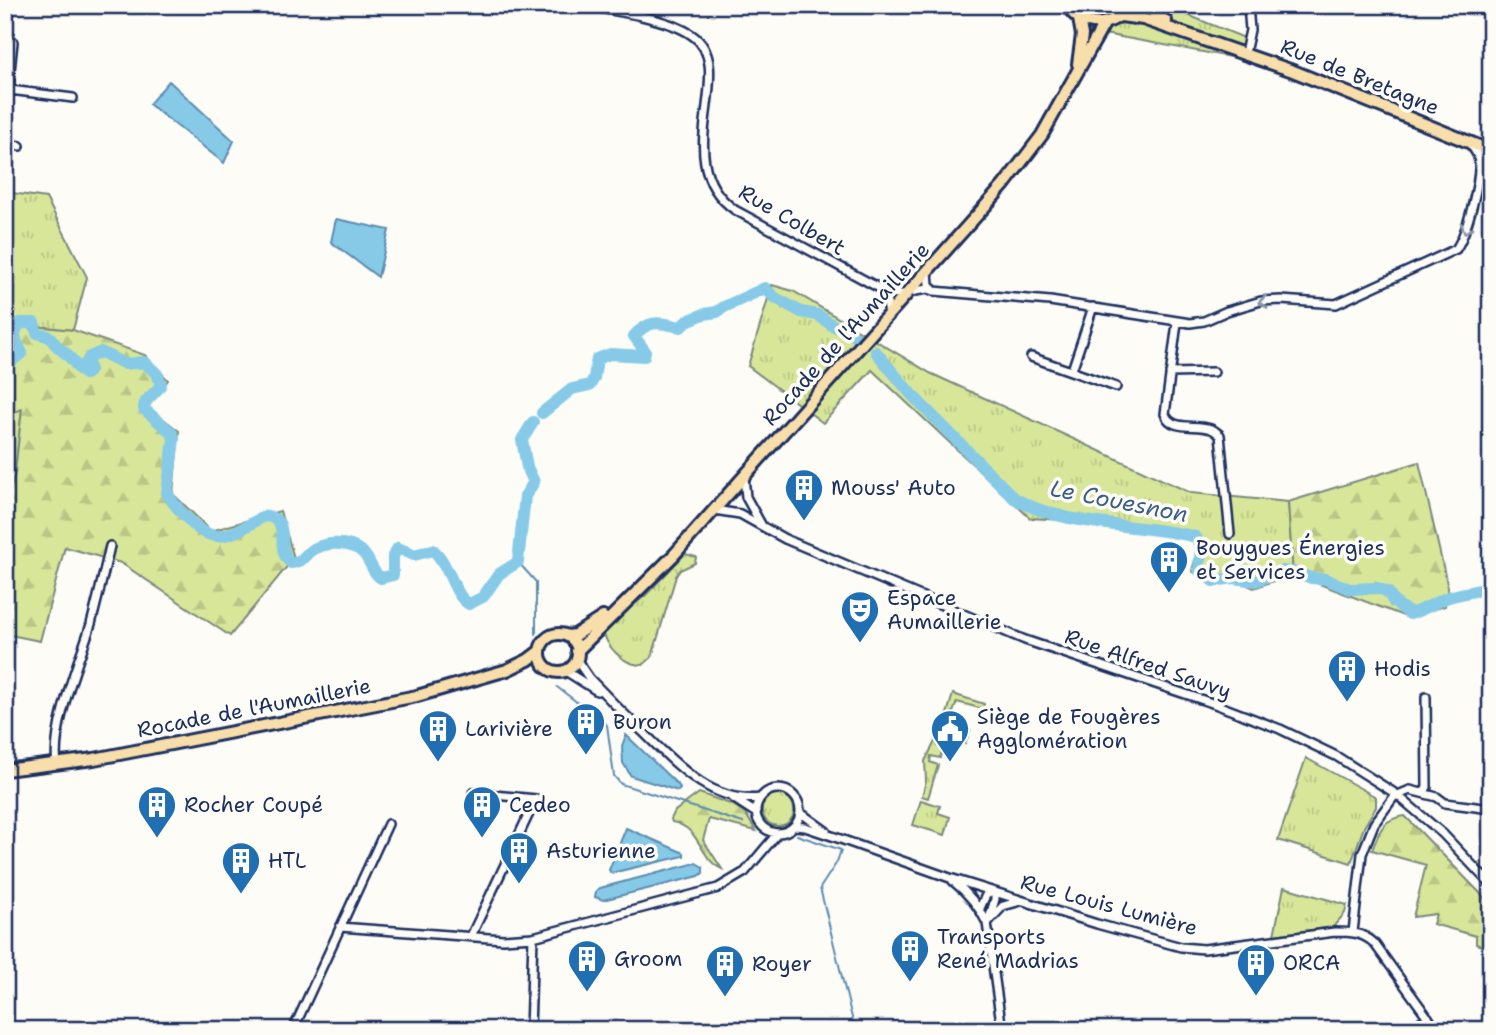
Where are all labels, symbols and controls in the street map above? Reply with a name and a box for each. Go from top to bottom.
street label: Rue de Bretagne [1276,32,1444,122]
street label: Rue Colbert [734,178,850,262]
one-way arrow [1460,223,1474,235]
street label: Rocade de l'Aumaillerie [756,236,936,432]
one-way arrow [1257,295,1269,310]
building icon: Mouss' Auto [783,467,825,522]
water label: Le Couesnon [1048,473,1190,529]
place label: Mouss' Auto [831,474,956,502]
place label: Bouygues Énergies et Services [1196,533,1385,586]
building icon: Bouygues Énergies et Services [1148,539,1190,594]
place label: Espace Aumaillerie [887,584,1002,636]
theatre icon: Espace Aumaillerie [839,589,881,644]
street label: Rue Alfred Sauvy [1061,622,1235,706]
building icon: Hodis [1326,648,1368,703]
place label: Hodis [1374,655,1431,683]
street label: Rocade de l'Aumaillerie [135,672,373,744]
building icon: Buron [565,701,607,756]
place label: Siège de Fougères Agglomération [977,703,1161,755]
building icon: Larivière [417,708,459,763]
place label: Buron [613,708,672,736]
public building icon: Siège de Fougères Agglomération [929,708,971,763]
place label: Larivière [465,715,553,743]
building icon: Rocher Coupé [136,784,178,839]
building icon: Cedeo [461,784,503,839]
place label: Rocher Coupé [184,791,323,819]
place label: Cedeo [509,791,571,819]
building icon: Asturienne [498,830,540,885]
place label: Asturienne [546,837,656,865]
building icon: HTL [220,840,262,895]
place label: HTL [268,847,307,875]
street label: Rue Louis Lumière [1017,868,1201,942]
place label: Transports René Madrias [937,923,1079,975]
building icon: Transports René Madrias [889,928,931,983]
building icon: Groom [566,938,608,993]
building icon: ORCA [1235,942,1277,997]
building icon: Royer [704,943,746,998]
place label: Groom [614,945,682,973]
place label: ORCA [1283,949,1340,977]
place label: Royer [752,950,812,978]

